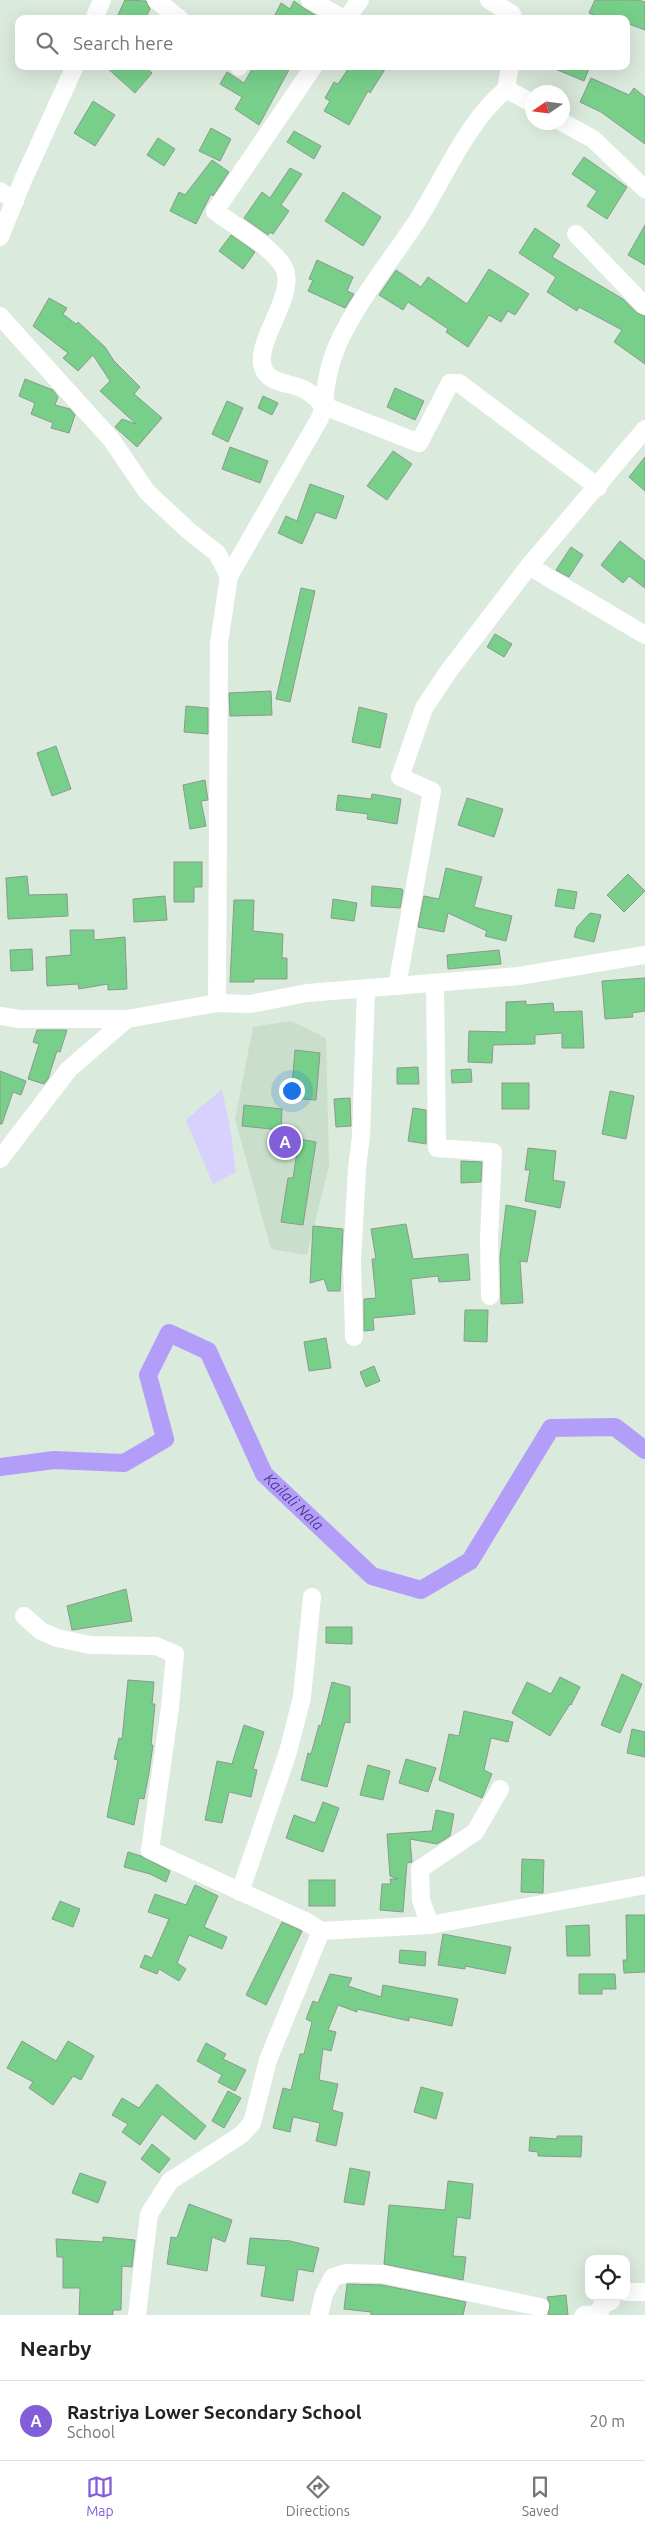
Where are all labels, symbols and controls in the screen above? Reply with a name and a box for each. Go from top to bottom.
search box [15,15,630,70]
icon: search [33,29,61,57]
text: Search here [73,32,173,54]
north arrow [525,85,570,130]
your location [279,1078,305,1104]
pin: A [269,1123,301,1161]
water label: Kailali Nala [261,1470,327,1533]
map controls [585,2255,630,2300]
button: locate [585,2255,630,2300]
text: Nearby [20,2336,91,2360]
text: Rastriya Lower Secondary School [67,2401,362,2423]
text: A [30,2412,42,2430]
text: 20 m [589,2412,625,2430]
text: School [67,2423,115,2441]
tab: Map [86,2473,114,2519]
tab: Directions [286,2473,350,2519]
tab: Saved [522,2473,559,2519]

